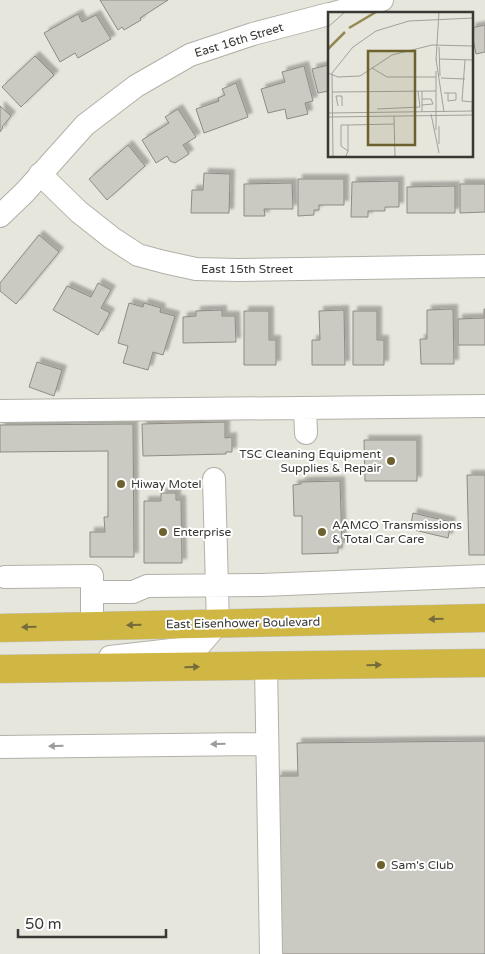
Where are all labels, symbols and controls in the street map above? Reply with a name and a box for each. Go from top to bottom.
inset map [328,12,472,158]
street label: East 16th Street [193,20,285,60]
street label: East 15th Street [201,262,293,276]
place label: TSC Cleaning Equipment Supplies & Repair [239,447,381,475]
marker: TSC Cleaning Equipment Supplies & Repair [385,455,397,467]
place label: Hiway Motel [131,477,202,491]
marker: Hiway Motel [115,478,127,490]
place label: AAMCO Transmissions & Total Car Care [332,518,462,546]
place label: Enterprise [173,525,232,539]
marker: Enterprise [157,526,169,538]
marker: AAMCO Transmissions & Total Car Care [316,526,328,538]
street label: East Eisenhower Boulevard [166,615,320,631]
one-way arrow [428,615,444,623]
one-way arrow [126,621,142,629]
one-way arrow [21,623,37,631]
one-way arrow [366,661,382,669]
one-way arrow [185,663,201,671]
one-way arrow [210,741,226,749]
one-way arrow [48,743,64,751]
place label: Sam's Club [391,858,454,872]
marker: Sam's Club [375,859,387,871]
scale bar [18,906,165,938]
text: 50 m [25,915,62,933]

